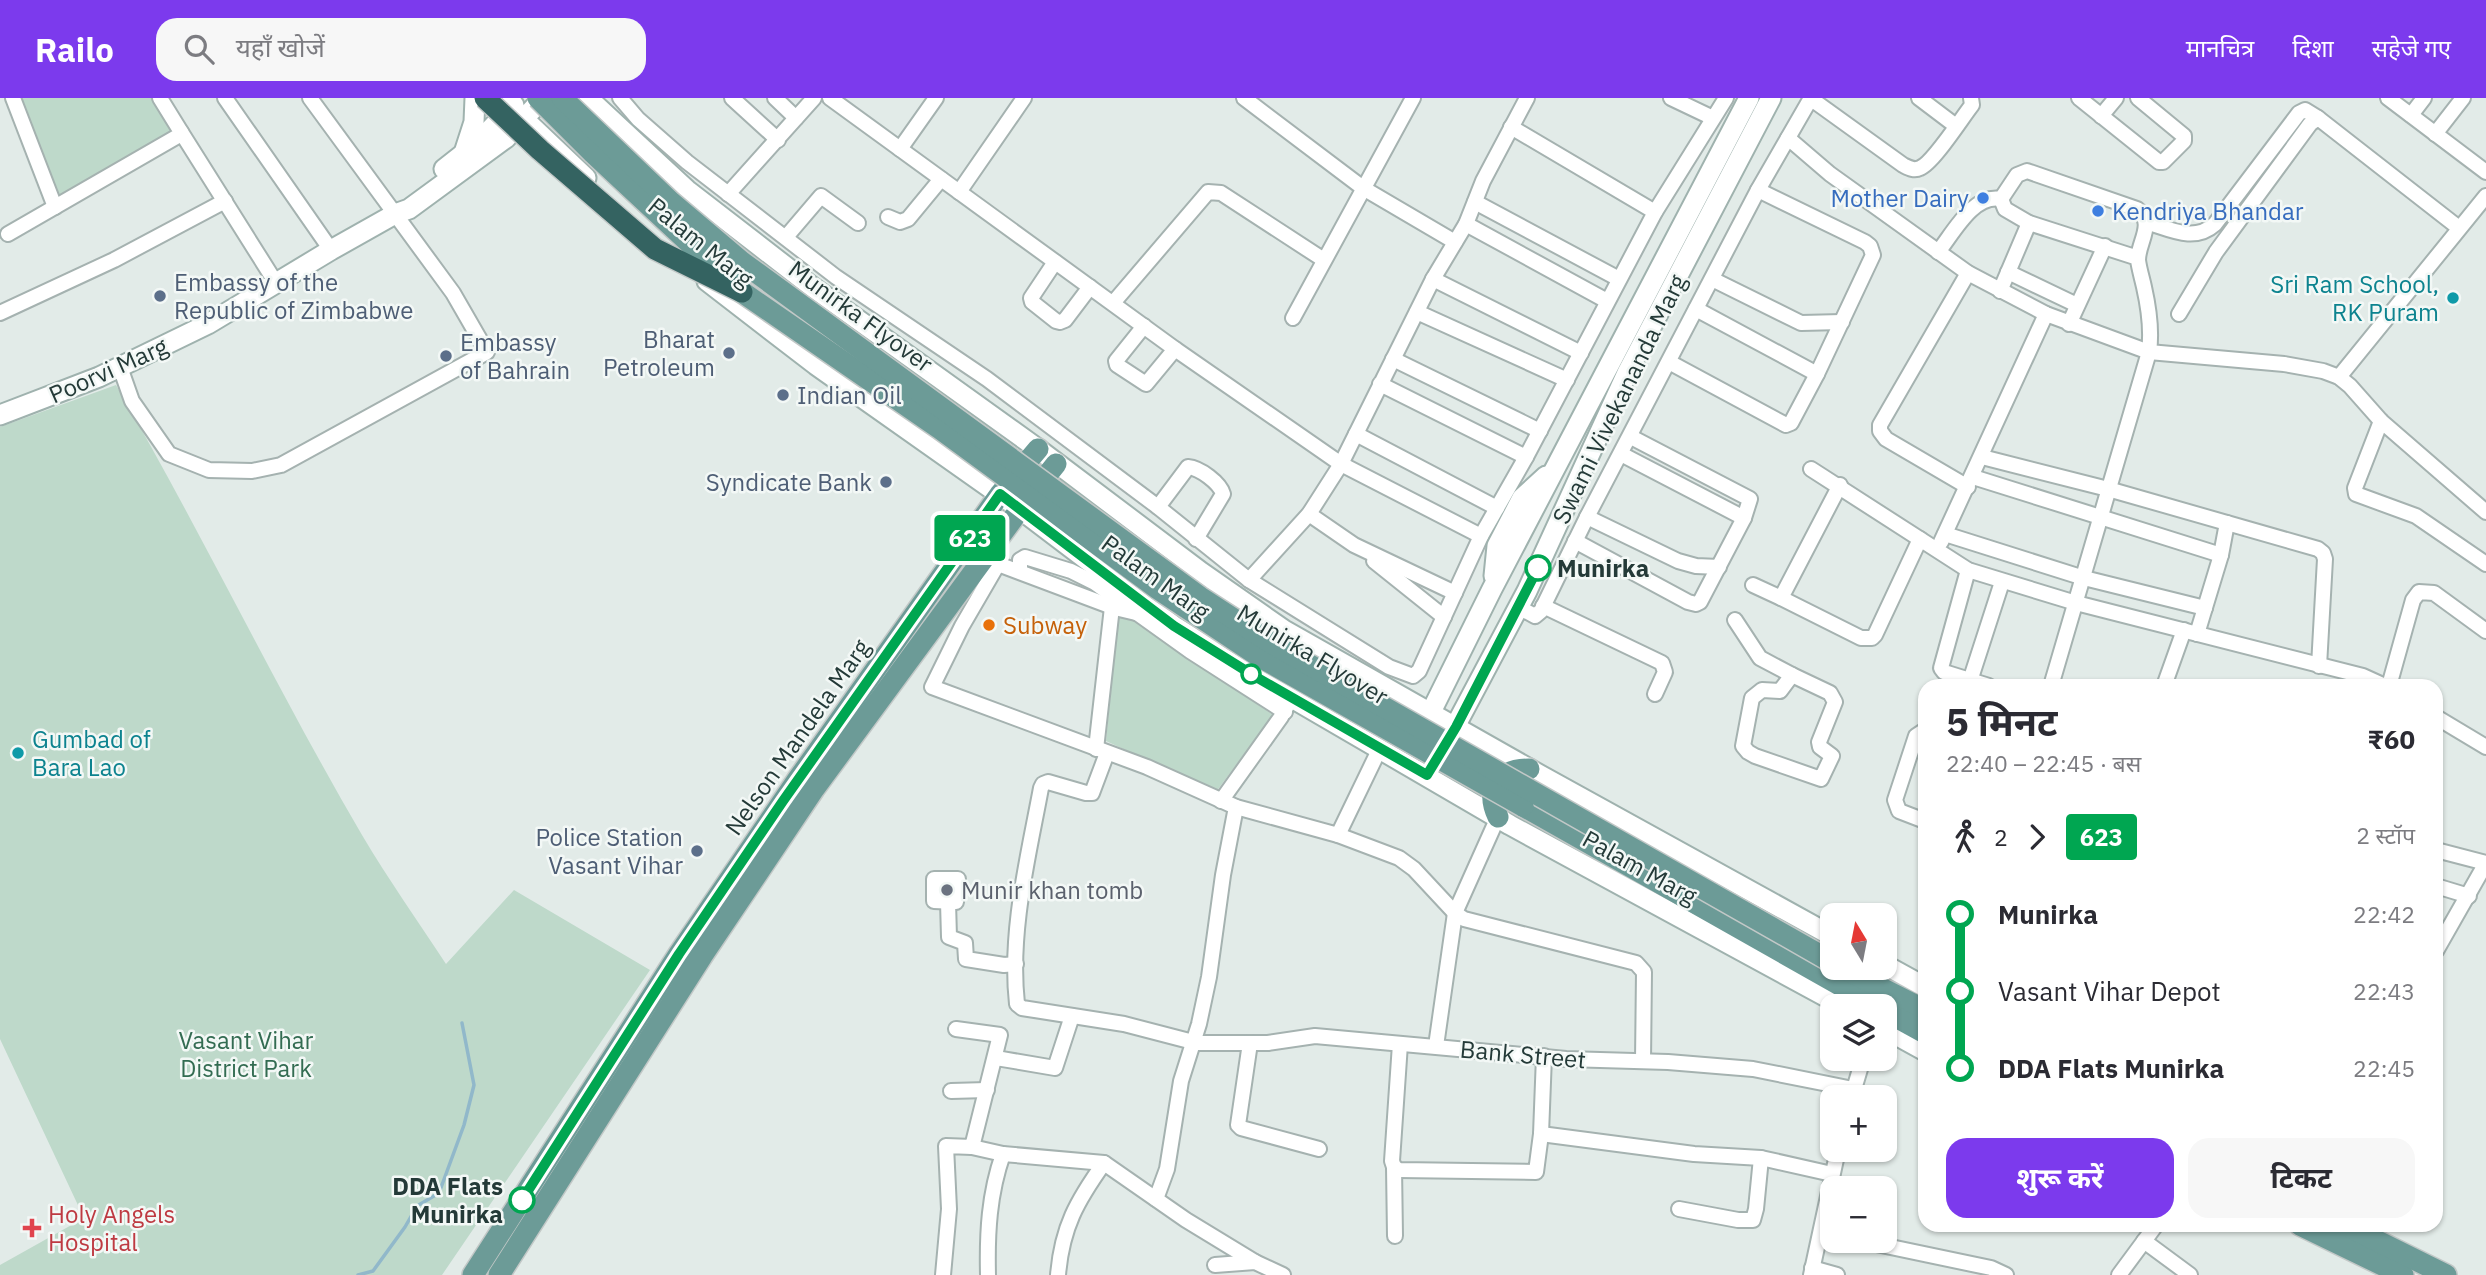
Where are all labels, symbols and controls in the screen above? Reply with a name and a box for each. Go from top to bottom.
search box [156,18,646,81]
text: Railo [35,28,114,71]
icon: search [180,30,218,68]
text: यहाँ खोजें [236,30,325,64]
text: मानचित्र [2186,32,2254,64]
text: दिशा [2292,32,2334,64]
text: सहेजे गए [2372,32,2451,64]
place label: Mother Dairy [1830,182,1969,214]
street label: Palam Marg [642,190,760,294]
marker: Mother Dairy [1975,190,1991,206]
place label: Kendriya Bhandar [2112,195,2304,227]
marker: Kendriya Bhandar [2090,203,2106,219]
street label: Munirka Flyover [782,253,940,379]
place label: Embassy of the Republic of Zimbabwe [174,266,414,326]
place label: Sri Ram School, RK Puram [2270,268,2439,328]
street label: Swami Vivekananda Marg [1545,269,1694,529]
marker: Embassy of the Republic of Zimbabwe [152,288,168,304]
marker: Sri Ram School, RK Puram [2445,290,2461,306]
place label: Bharat Petroleum [603,323,715,383]
place label: Embassy of Bahrain [460,326,570,386]
street label: Poorvi Marg [44,329,173,410]
marker: Bharat Petroleum [721,345,737,361]
marker: Embassy of Bahrain [438,348,454,364]
place label: Indian Oil [797,379,902,411]
marker: Indian Oil [775,387,791,403]
place label: Syndicate Bank [706,466,872,498]
marker: Syndicate Bank [878,474,894,490]
line badge: 623 [930,515,1010,561]
text: 623 [948,522,992,554]
street label: Palam Marg [1096,527,1217,627]
place label: Munirka [1557,552,1649,584]
marker: Munirka [1525,555,1551,581]
street label: Munirka Flyover [1231,596,1395,712]
place label: Subway [1003,609,1087,641]
marker: Subway [981,617,997,633]
street label: Nelson Mandela Marg [717,632,877,841]
unlabelled marker [1241,664,1261,684]
text: 5 मिनट [1946,697,2058,746]
text: ₹60 [2367,722,2415,756]
place label: Gumbad of Bara Lao [32,723,151,783]
marker: Gumbad of Bara Lao [10,745,26,761]
text: 22:40 – 22:45 · बस [1946,748,2141,778]
icon: walk [1946,818,1984,856]
icon: forward [2018,818,2056,856]
text: 2 स्टॉप [2356,820,2415,850]
place label: Police Station Vasant Vihar [536,821,683,881]
text: 623 [2080,821,2123,853]
street label: Palam Marg [1577,822,1703,912]
text: 2 [1994,822,2008,852]
marker: Police Station Vasant Vihar [689,843,705,859]
place label: Munir khan tomb [961,874,1143,906]
marker: Munir khan tomb [939,882,955,898]
text: Munirka [1998,897,2098,931]
text: 22:42 [2353,899,2415,929]
north arrow [1820,903,1897,980]
map controls [1820,903,1897,1253]
text: Vasant Vihar Depot [1998,974,2221,1008]
text: 22:43 [2353,976,2415,1006]
button: layers [1820,994,1897,1071]
park label: Vasant Vihar District Park [179,1024,314,1084]
street label: Bank Street [1459,1033,1587,1075]
text: DDA Flats Munirka [1998,1051,2224,1085]
text: 22:45 [2353,1053,2415,1083]
button: + [1820,1085,1897,1162]
button: शुरू करें [1946,1138,2174,1218]
button: टिकट [2188,1138,2415,1218]
place label: DDA Flats Munirka [392,1170,503,1230]
button: − [1820,1176,1897,1253]
marker: DDA Flats Munirka [509,1187,535,1213]
place label: Holy Angels Hospital [48,1198,175,1258]
marker: Holy Angels Hospital [22,1218,42,1238]

